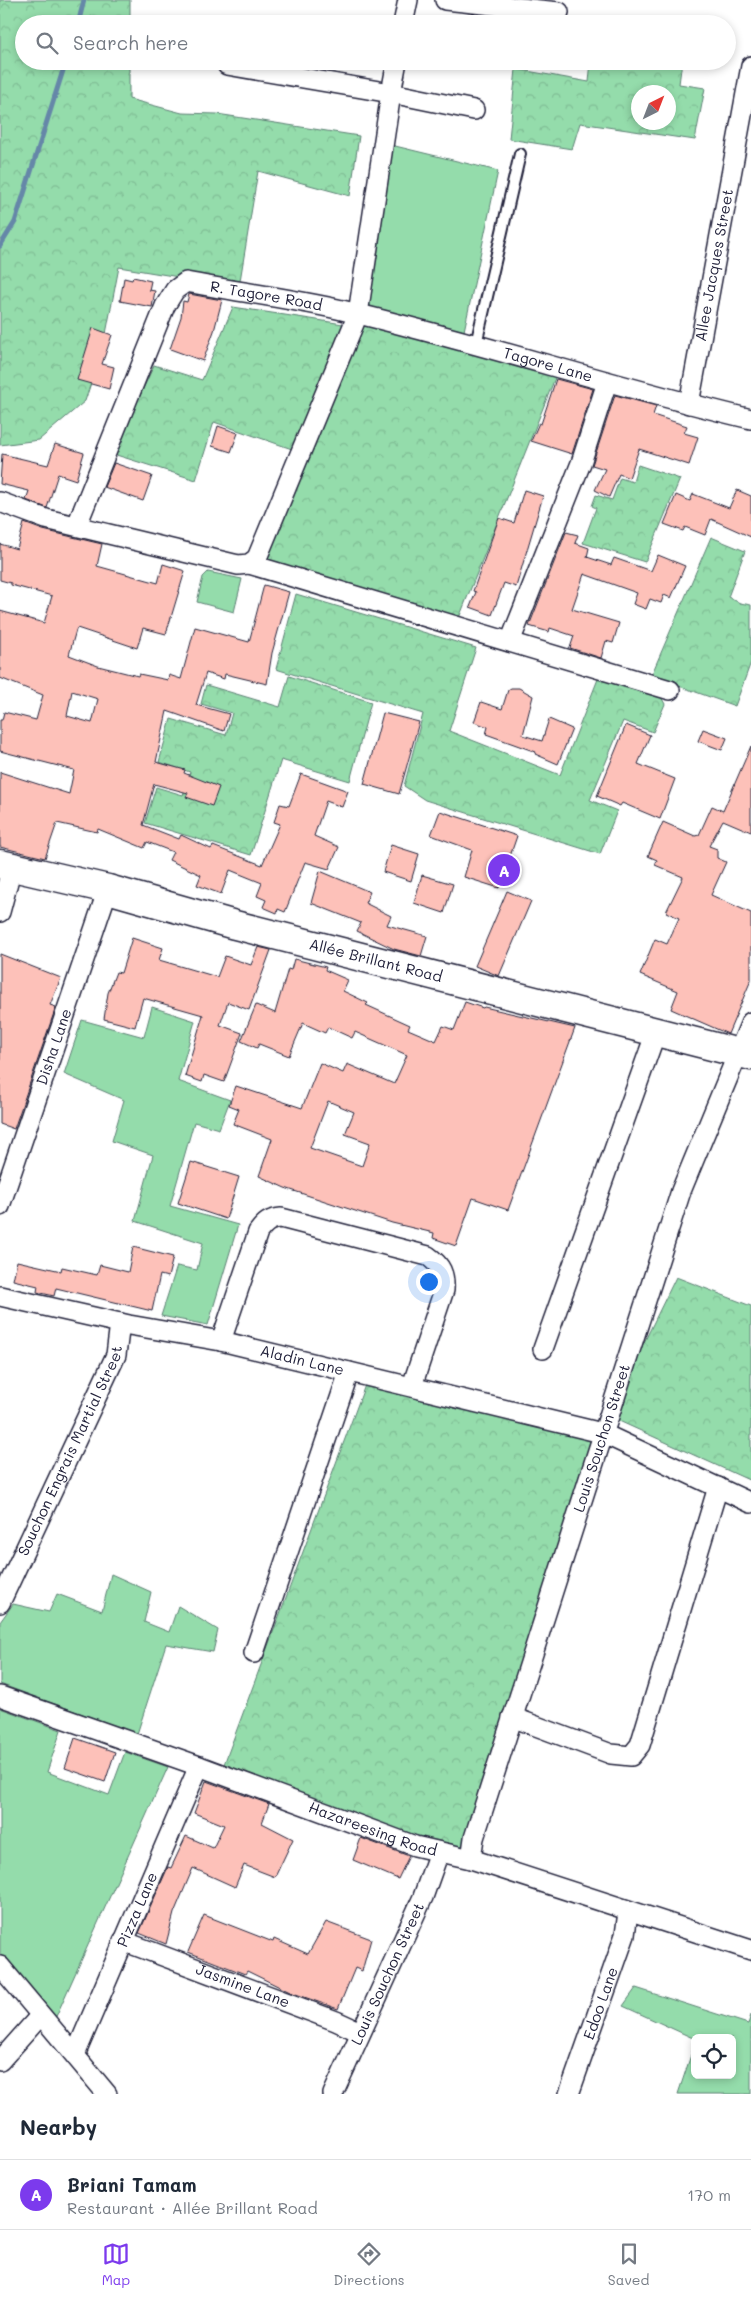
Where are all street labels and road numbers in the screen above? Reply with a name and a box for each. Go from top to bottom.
street label: Allee Jacques Street [690,187,737,343]
street label: R. Tagore Road [209,276,324,315]
street label: Tagore Lane [501,342,595,386]
street label: Allée Brillant Road [307,933,445,986]
street label: Disha Lane [31,1006,76,1088]
street label: Aladin Lane [258,1340,346,1379]
street label: Souchon Engrais Martial Street [13,1345,126,1559]
street label: Louis Souchon Street [568,1361,634,1514]
street label: Hazareesing Road [306,1797,439,1860]
street label: Pizza Lane [112,1869,161,1950]
street label: Louis Souchon Street [346,1899,428,2048]
street label: Jasmine Lane [193,1958,293,2012]
street label: Edoo Lane [578,1964,622,2042]

